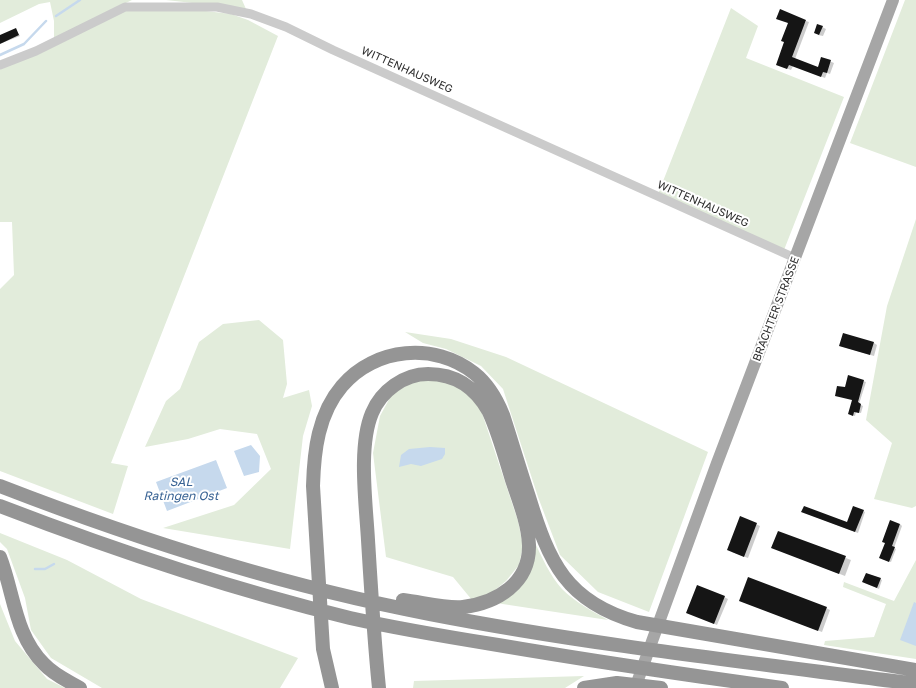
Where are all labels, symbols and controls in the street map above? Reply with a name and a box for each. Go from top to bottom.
street label: WITTENHAUSWEG [359,44,455,96]
street label: WITTENHAUSWEG [655,178,751,230]
street label: BRACHTER STRASSE [750,255,802,363]
water label: SAL Ratingen Ost [144,475,218,503]

